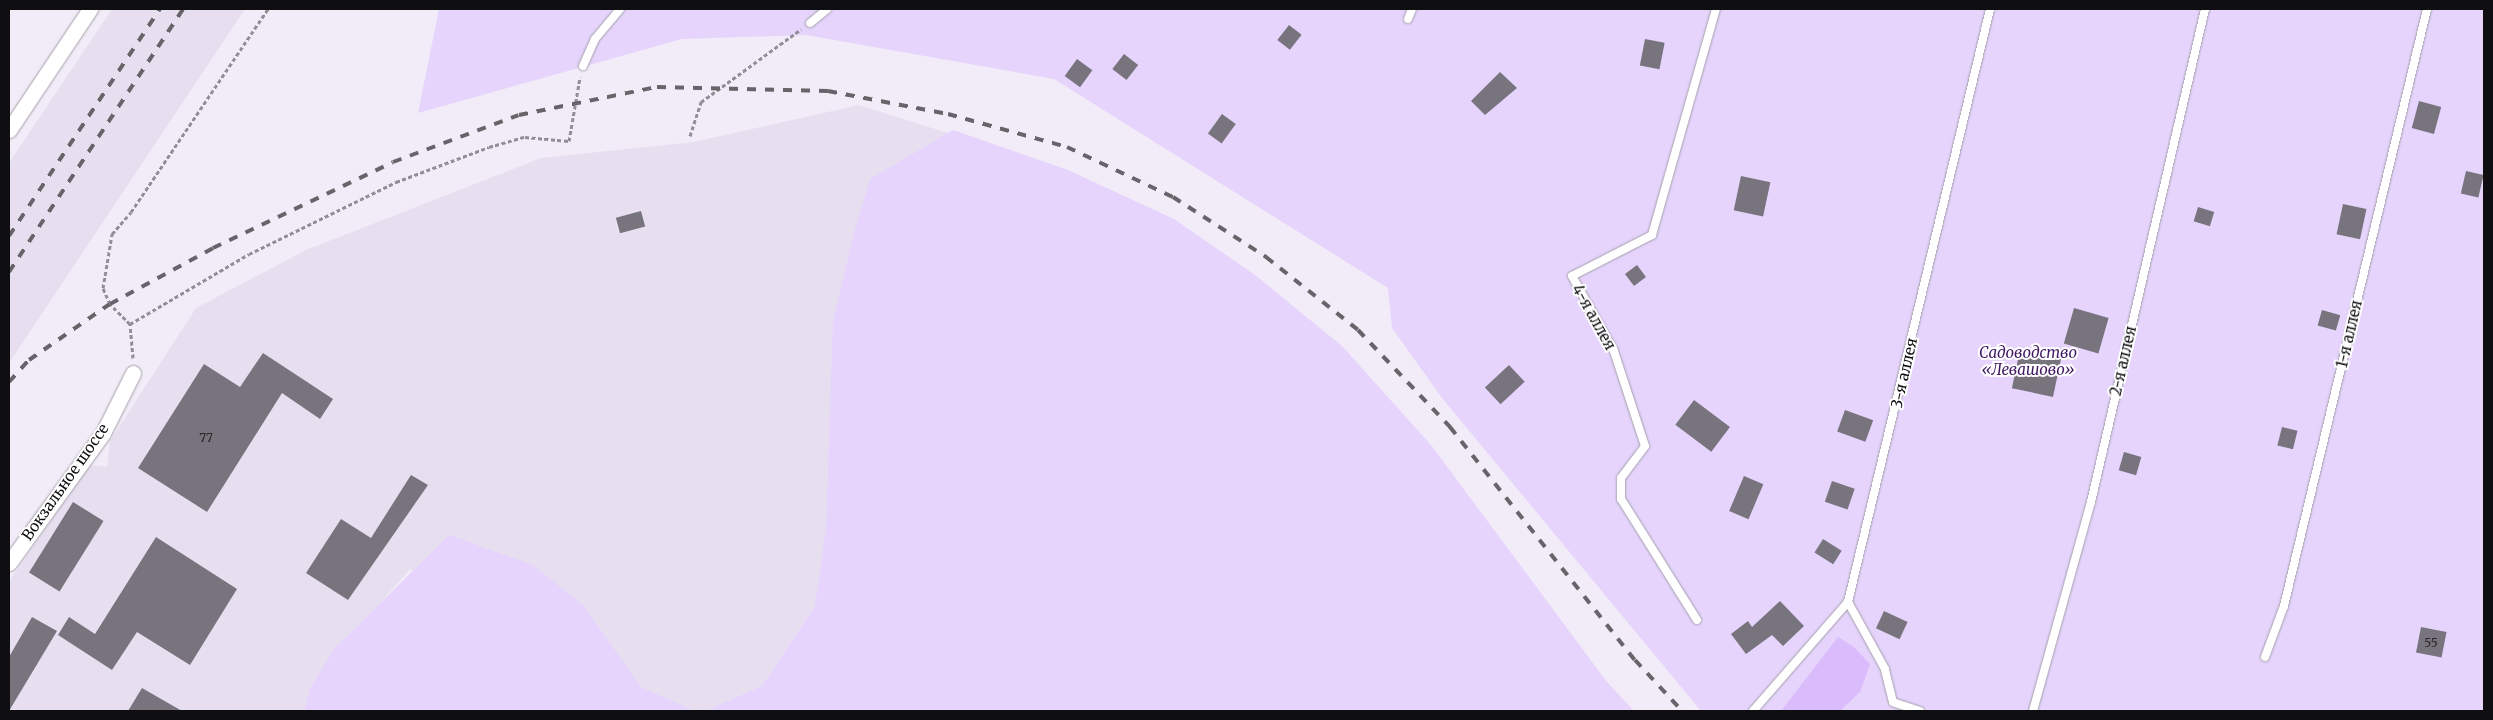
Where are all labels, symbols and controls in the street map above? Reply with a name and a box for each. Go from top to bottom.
street label: 4-я аллея [1569,281,1619,353]
street label: 1-я аллея [2332,298,2366,370]
street label: 2-я аллея [2106,324,2140,398]
street label: 3-я аллея [1887,336,1921,410]
park label: Садоводство «Левашово» [1979,343,2077,378]
street label: Вокзальное шоссе [18,420,112,544]
house number: 77 [199,431,213,445]
house number: 55 [2424,636,2438,650]

